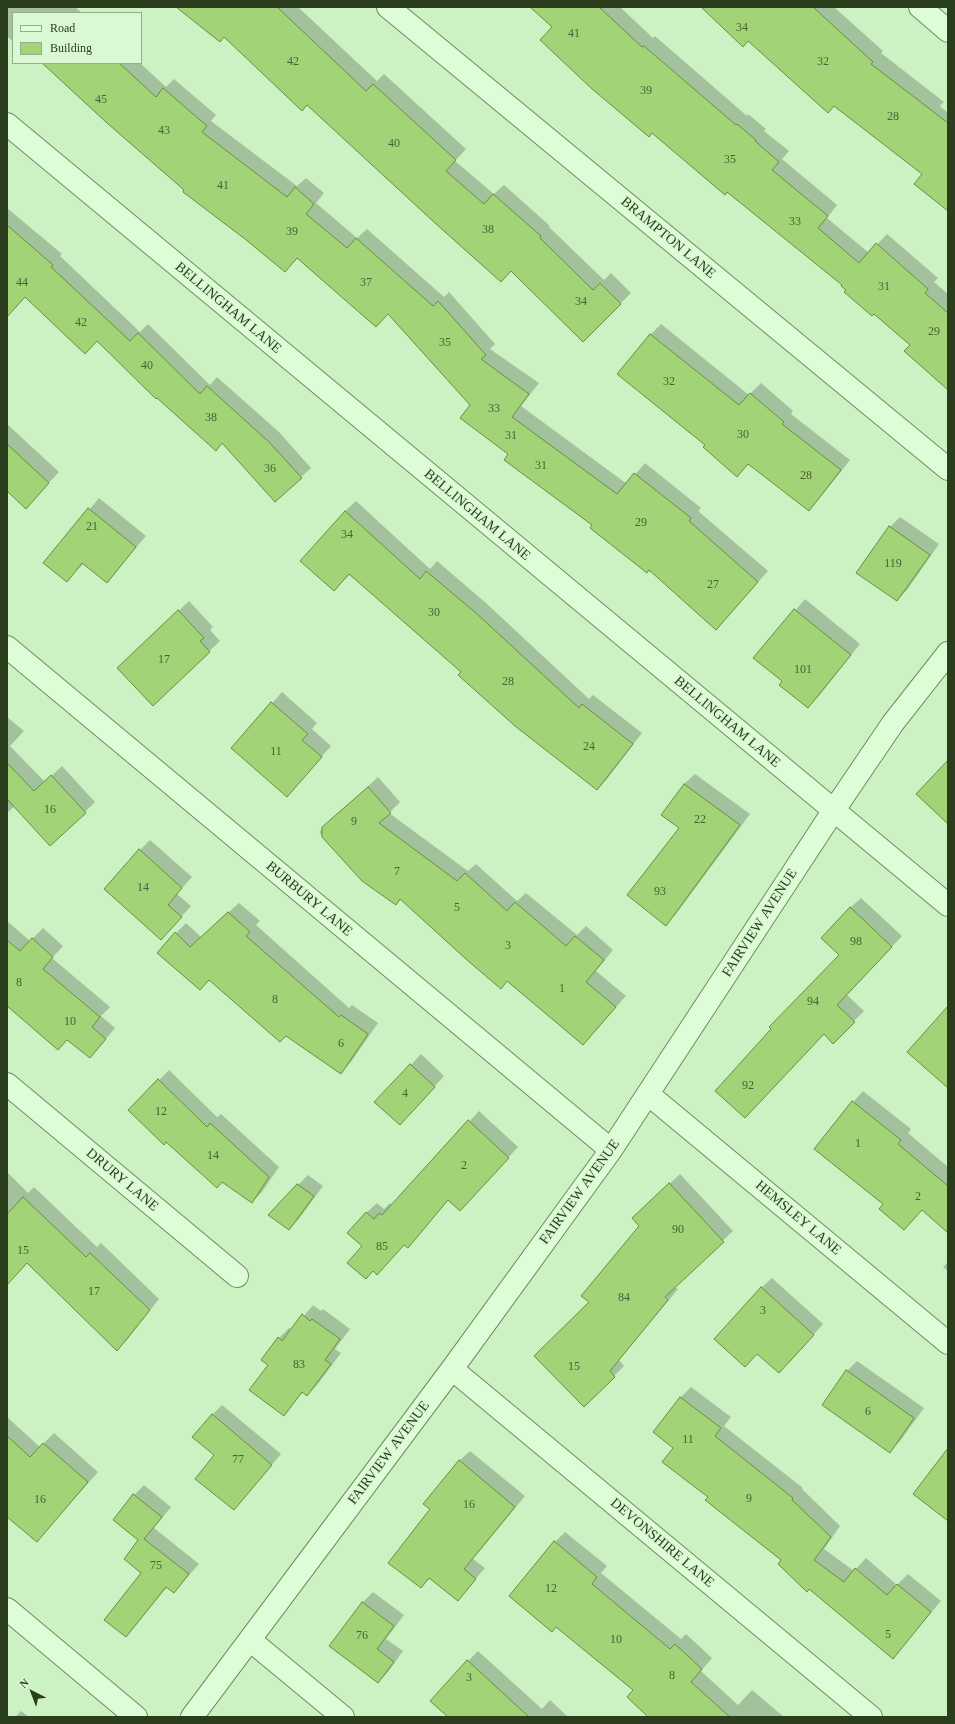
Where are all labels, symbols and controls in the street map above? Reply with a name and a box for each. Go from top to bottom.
legend [12,12,142,64]
text: Road [50,21,75,35]
house number: 34 [736,21,748,35]
house number: 41 [568,27,580,41]
text: Building [50,41,92,55]
house number: 42 [287,55,299,69]
house number: 32 [817,55,829,69]
house number: 39 [640,84,652,98]
house number: 45 [95,93,107,107]
house number: 28 [887,110,899,124]
house number: 43 [158,124,170,138]
house number: 40 [388,137,400,151]
house number: 35 [724,153,736,167]
house number: 41 [217,179,229,193]
street label: BRAMPTON LANE [617,194,719,282]
house number: 33 [789,215,801,229]
house number: 38 [482,223,494,237]
house number: 39 [286,225,298,239]
street label: BELLINGHAM LANE [172,259,284,357]
house number: 44 [16,276,28,290]
house number: 37 [360,276,372,290]
house number: 31 [878,280,890,294]
house number: 34 [575,295,587,309]
house number: 42 [75,316,87,330]
house number: 29 [928,325,940,339]
house number: 35 [439,336,451,350]
house number: 40 [141,359,153,373]
house number: 32 [663,375,675,389]
house number: 33 [488,402,500,416]
house number: 38 [205,411,217,425]
house number: 30 [737,428,749,442]
house number: 31 [505,429,517,443]
house number: 31 [535,459,547,473]
house number: 36 [264,462,276,476]
street label: BELLINGHAM LANE [421,466,533,564]
house number: 28 [800,469,812,483]
house number: 29 [635,516,647,530]
house number: 21 [86,520,98,534]
house number: 34 [341,528,353,542]
house number: 119 [884,557,902,571]
house number: 27 [707,578,719,592]
house number: 30 [428,606,440,620]
house number: 17 [158,653,170,667]
house number: 101 [794,663,812,677]
street label: BELLINGHAM LANE [671,673,783,771]
house number: 28 [502,675,514,689]
house number: 24 [583,740,595,754]
house number: 11 [270,745,282,759]
house number: 16 [44,803,56,817]
house number: 22 [694,813,706,827]
house number: 9 [351,815,357,829]
street label: BURBURY LANE [262,858,356,940]
house number: 7 [394,865,400,879]
street label: FAIRVIEW AVENUE [719,866,801,980]
house number: 14 [137,881,149,895]
house number: 93 [654,885,666,899]
house number: 5 [454,901,460,915]
house number: 98 [850,935,862,949]
house number: 3 [505,939,511,953]
house number: 8 [16,976,22,990]
house number: 1 [559,982,565,996]
house number: 8 [272,993,278,1007]
house number: 94 [807,995,819,1009]
house number: 10 [64,1015,76,1029]
house number: 6 [338,1037,344,1051]
house number: 92 [742,1079,754,1093]
house number: 4 [402,1087,408,1101]
house number: 12 [155,1105,167,1119]
street label: FAIRVIEW AVENUE [536,1136,624,1248]
house number: 1 [855,1137,861,1151]
street label: DRURY LANE [82,1145,162,1215]
house number: 14 [207,1149,219,1163]
house number: 2 [461,1159,467,1173]
street label: HEMSLEY LANE [752,1177,844,1259]
house number: 2 [915,1190,921,1204]
house number: 90 [672,1223,684,1237]
house number: 85 [376,1240,388,1254]
house number: 15 [17,1244,29,1258]
house number: 17 [88,1285,100,1299]
house number: 84 [618,1291,630,1305]
house number: 3 [760,1304,766,1318]
house number: 83 [293,1358,305,1372]
house number: 15 [568,1360,580,1374]
street label: FAIRVIEW AVENUE [345,1398,433,1508]
house number: 6 [865,1405,871,1419]
house number: 11 [682,1433,694,1447]
house number: 77 [232,1453,244,1467]
house number: 9 [746,1492,752,1506]
house number: 16 [34,1493,46,1507]
street label: DEVONSHIRE LANE [607,1495,717,1591]
house number: 16 [463,1498,475,1512]
house number: 75 [150,1559,162,1573]
house number: 12 [545,1582,557,1596]
house number: 5 [885,1628,891,1642]
house number: 76 [356,1629,368,1643]
house number: 10 [610,1633,622,1647]
house number: 8 [669,1669,675,1683]
house number: 3 [466,1671,472,1685]
north arrow [12,1672,52,1712]
text: N [17,1676,31,1690]

